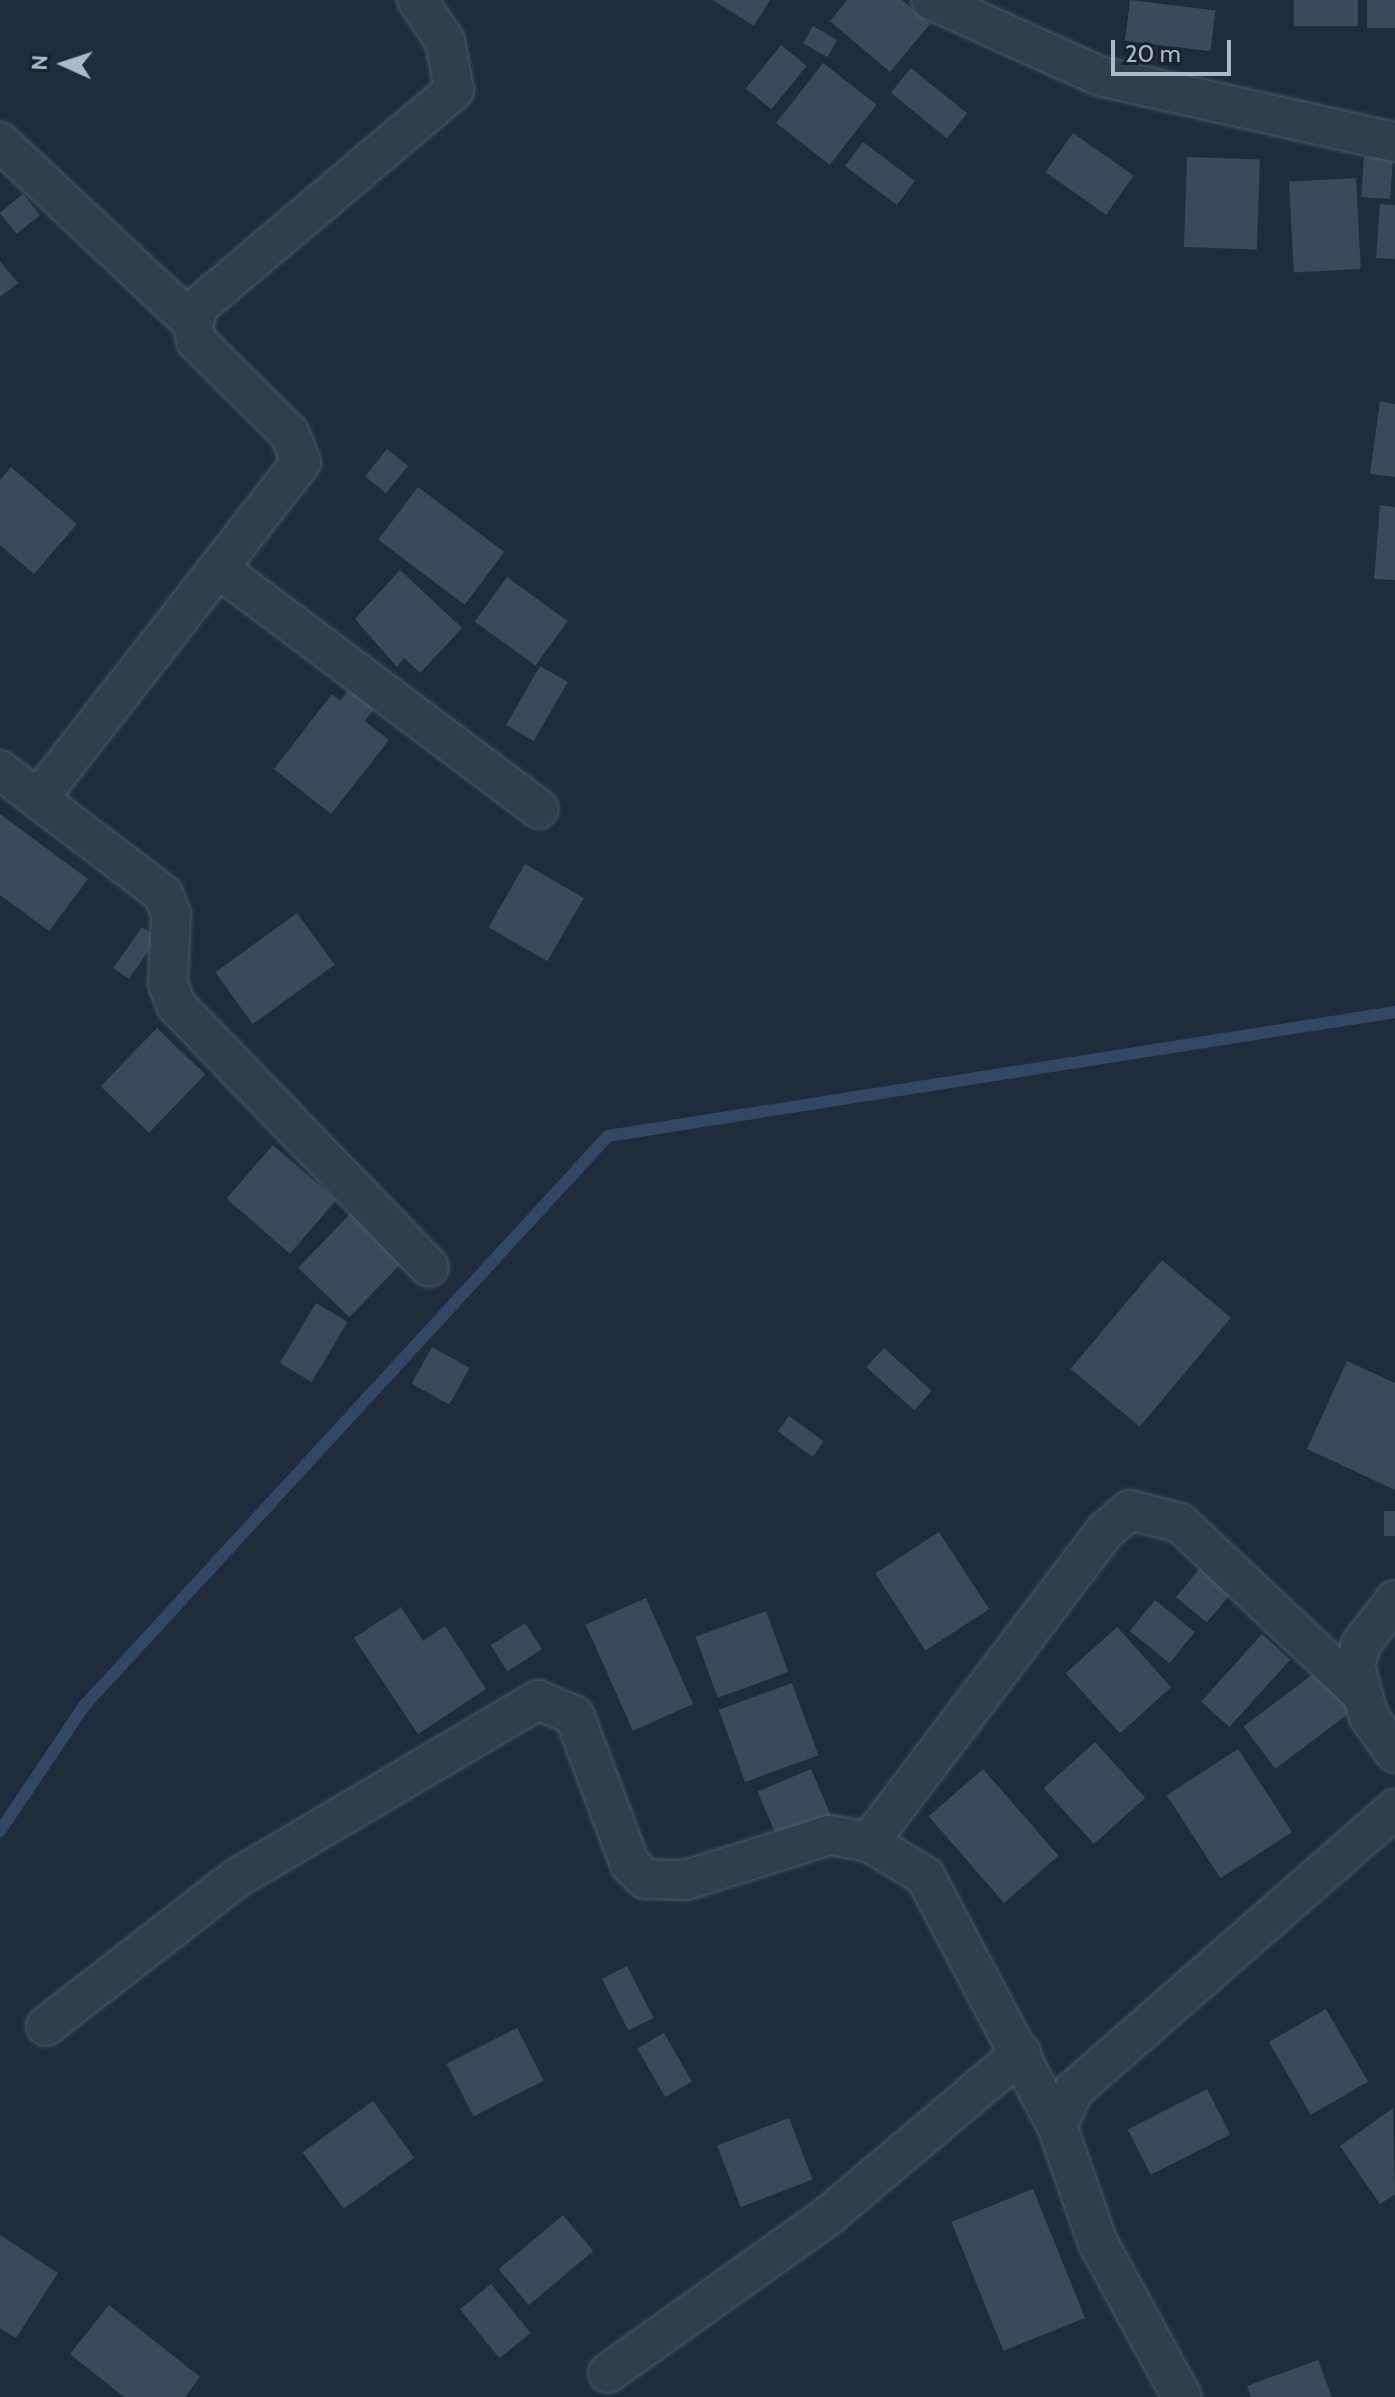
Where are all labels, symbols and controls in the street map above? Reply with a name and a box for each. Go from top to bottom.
north arrow [24,24,104,104]
scale bar [1115,24,1235,74]
text: 20 m [1125,39,1181,68]
text: N [26,54,53,71]

